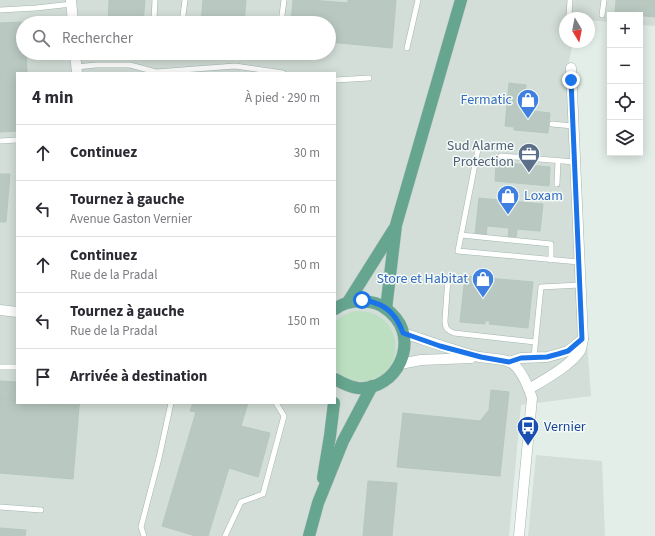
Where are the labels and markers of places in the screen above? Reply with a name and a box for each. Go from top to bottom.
shop icon: Fermatic [515,87,541,120]
place label: Fermatic [460,90,513,110]
place label: Sud Alarme Protection [447,136,514,172]
office icon: Sud Alarme Protection [516,141,542,174]
shop icon: Loxam [495,183,521,216]
place label: Loxam [524,186,563,206]
shop icon: Store et Habitat [470,266,496,299]
place label: Store et Habitat [377,269,468,289]
bus stop icon: Vernier [515,414,541,447]
place label: Vernier [544,417,586,437]

